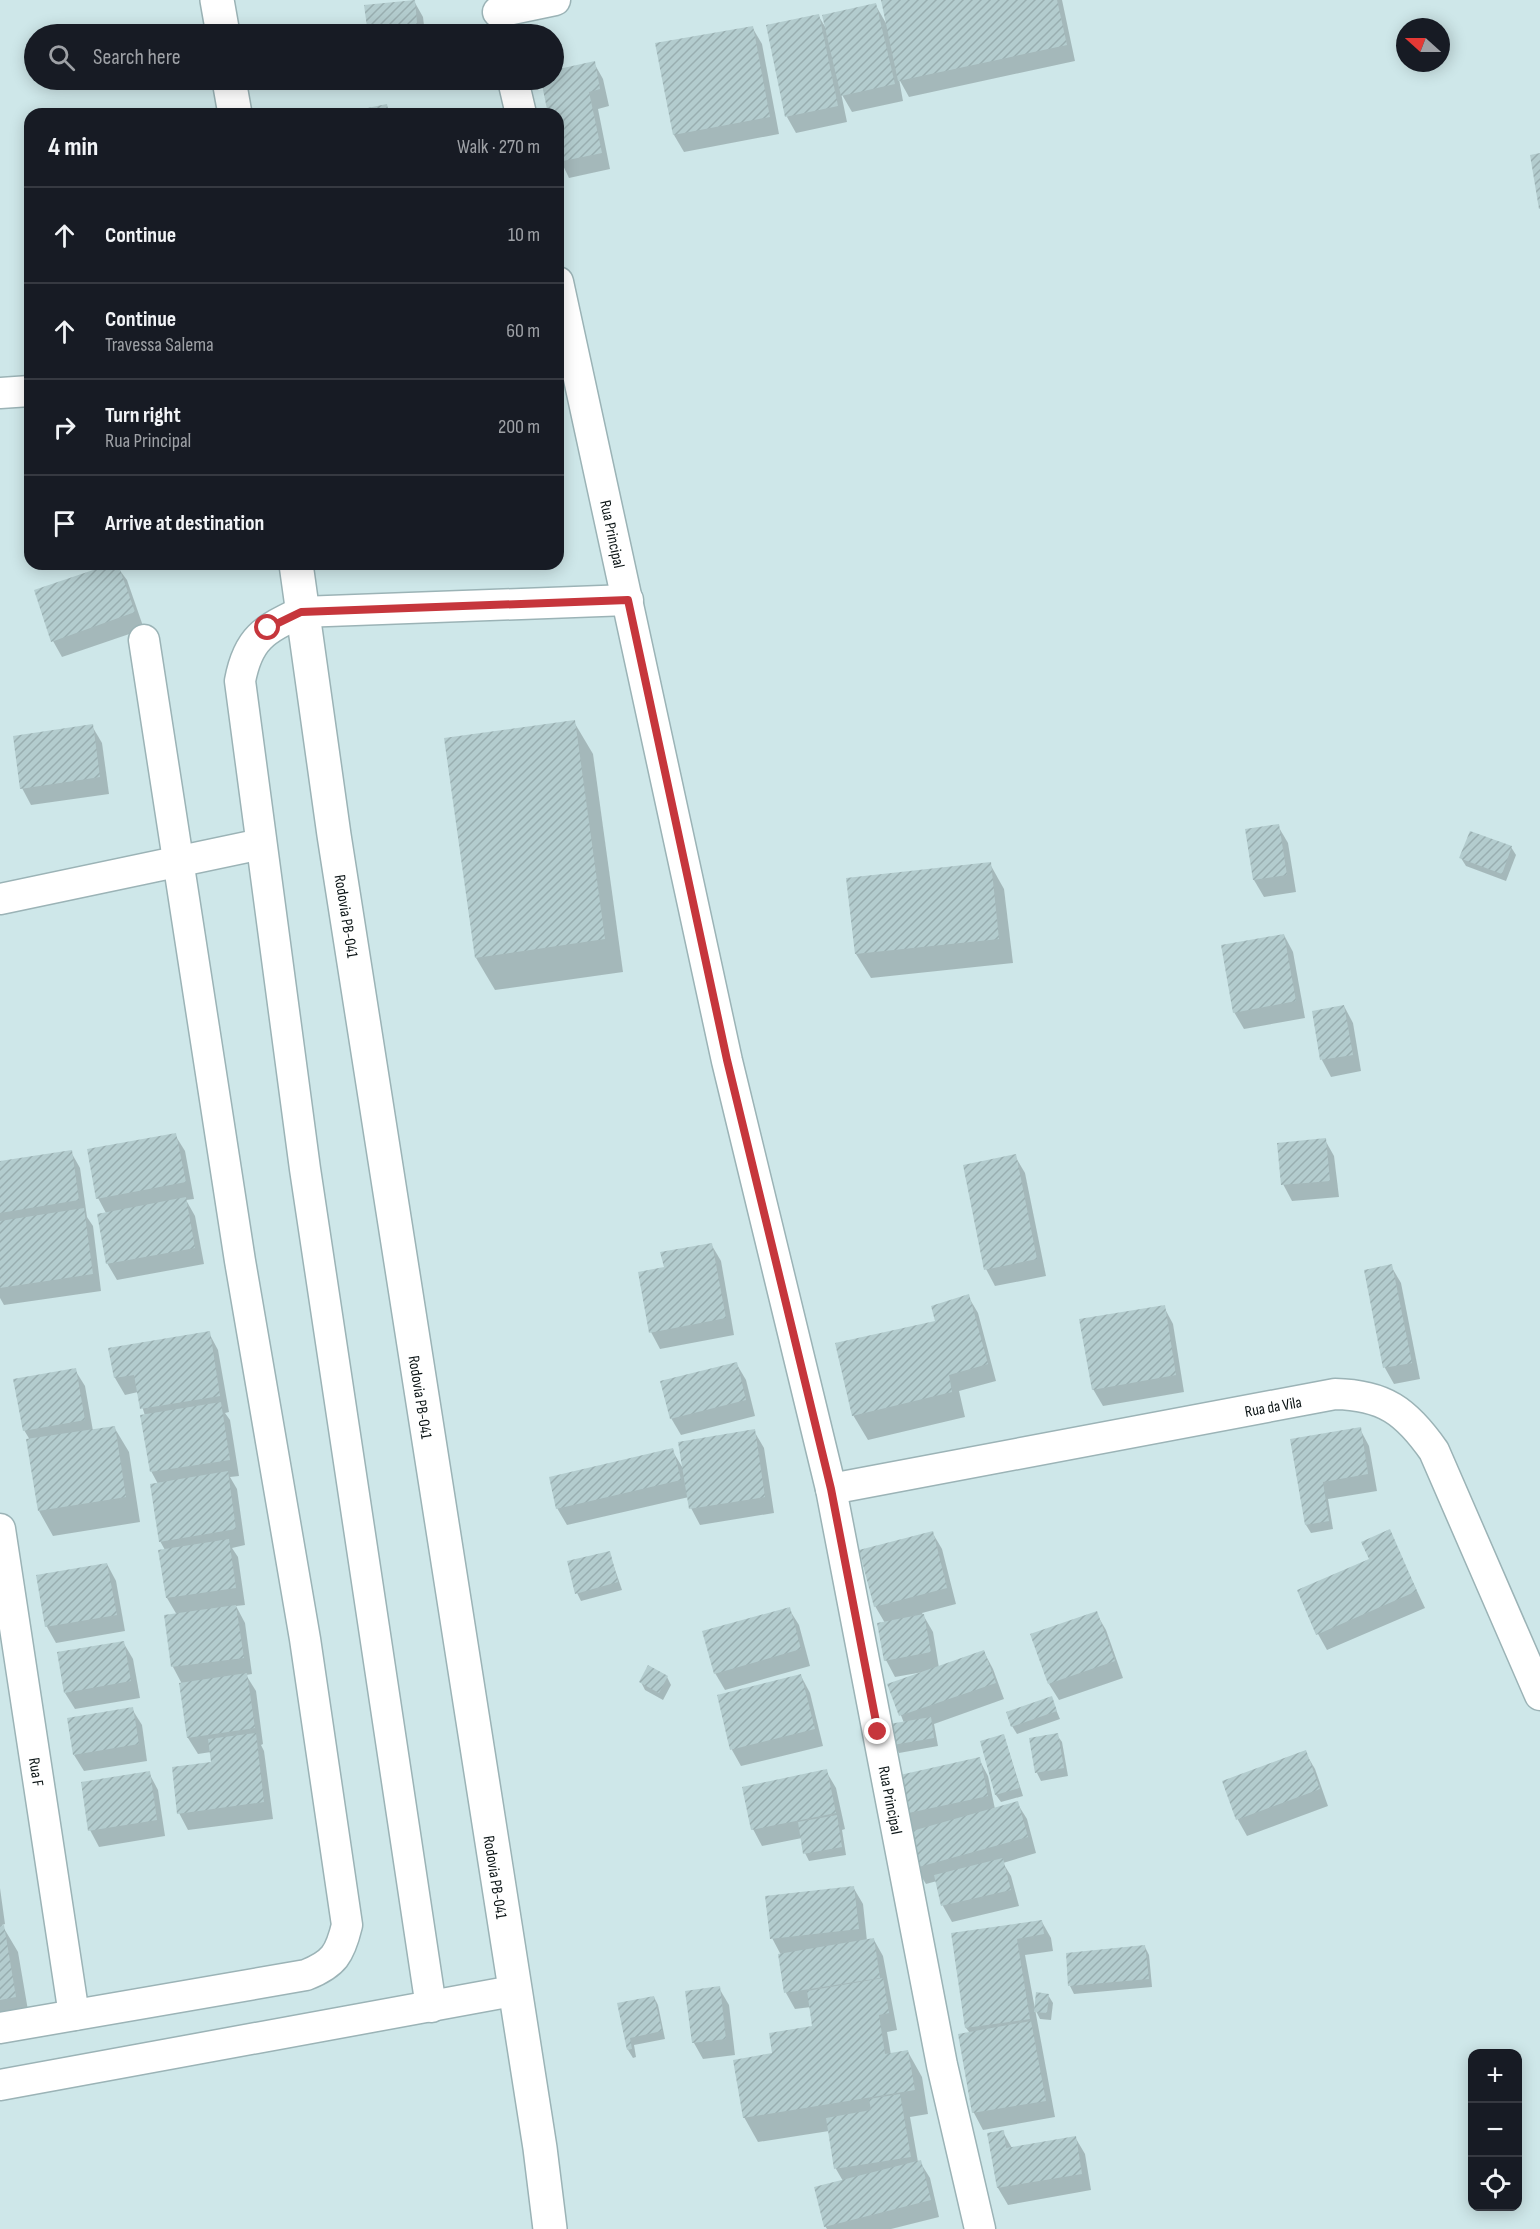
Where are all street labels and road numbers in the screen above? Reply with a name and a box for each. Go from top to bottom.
street label: Rua Principal [595,499,628,570]
street label: Rodovia PB-041 [330,873,362,960]
street label: Rodovia PB-041 [404,1354,436,1441]
street label: Rua da Vila [1243,1393,1303,1422]
street label: Rua F [24,1756,47,1788]
street label: Rua Principal [874,1765,905,1836]
street label: Rodovia PB-041 [479,1834,511,1921]

